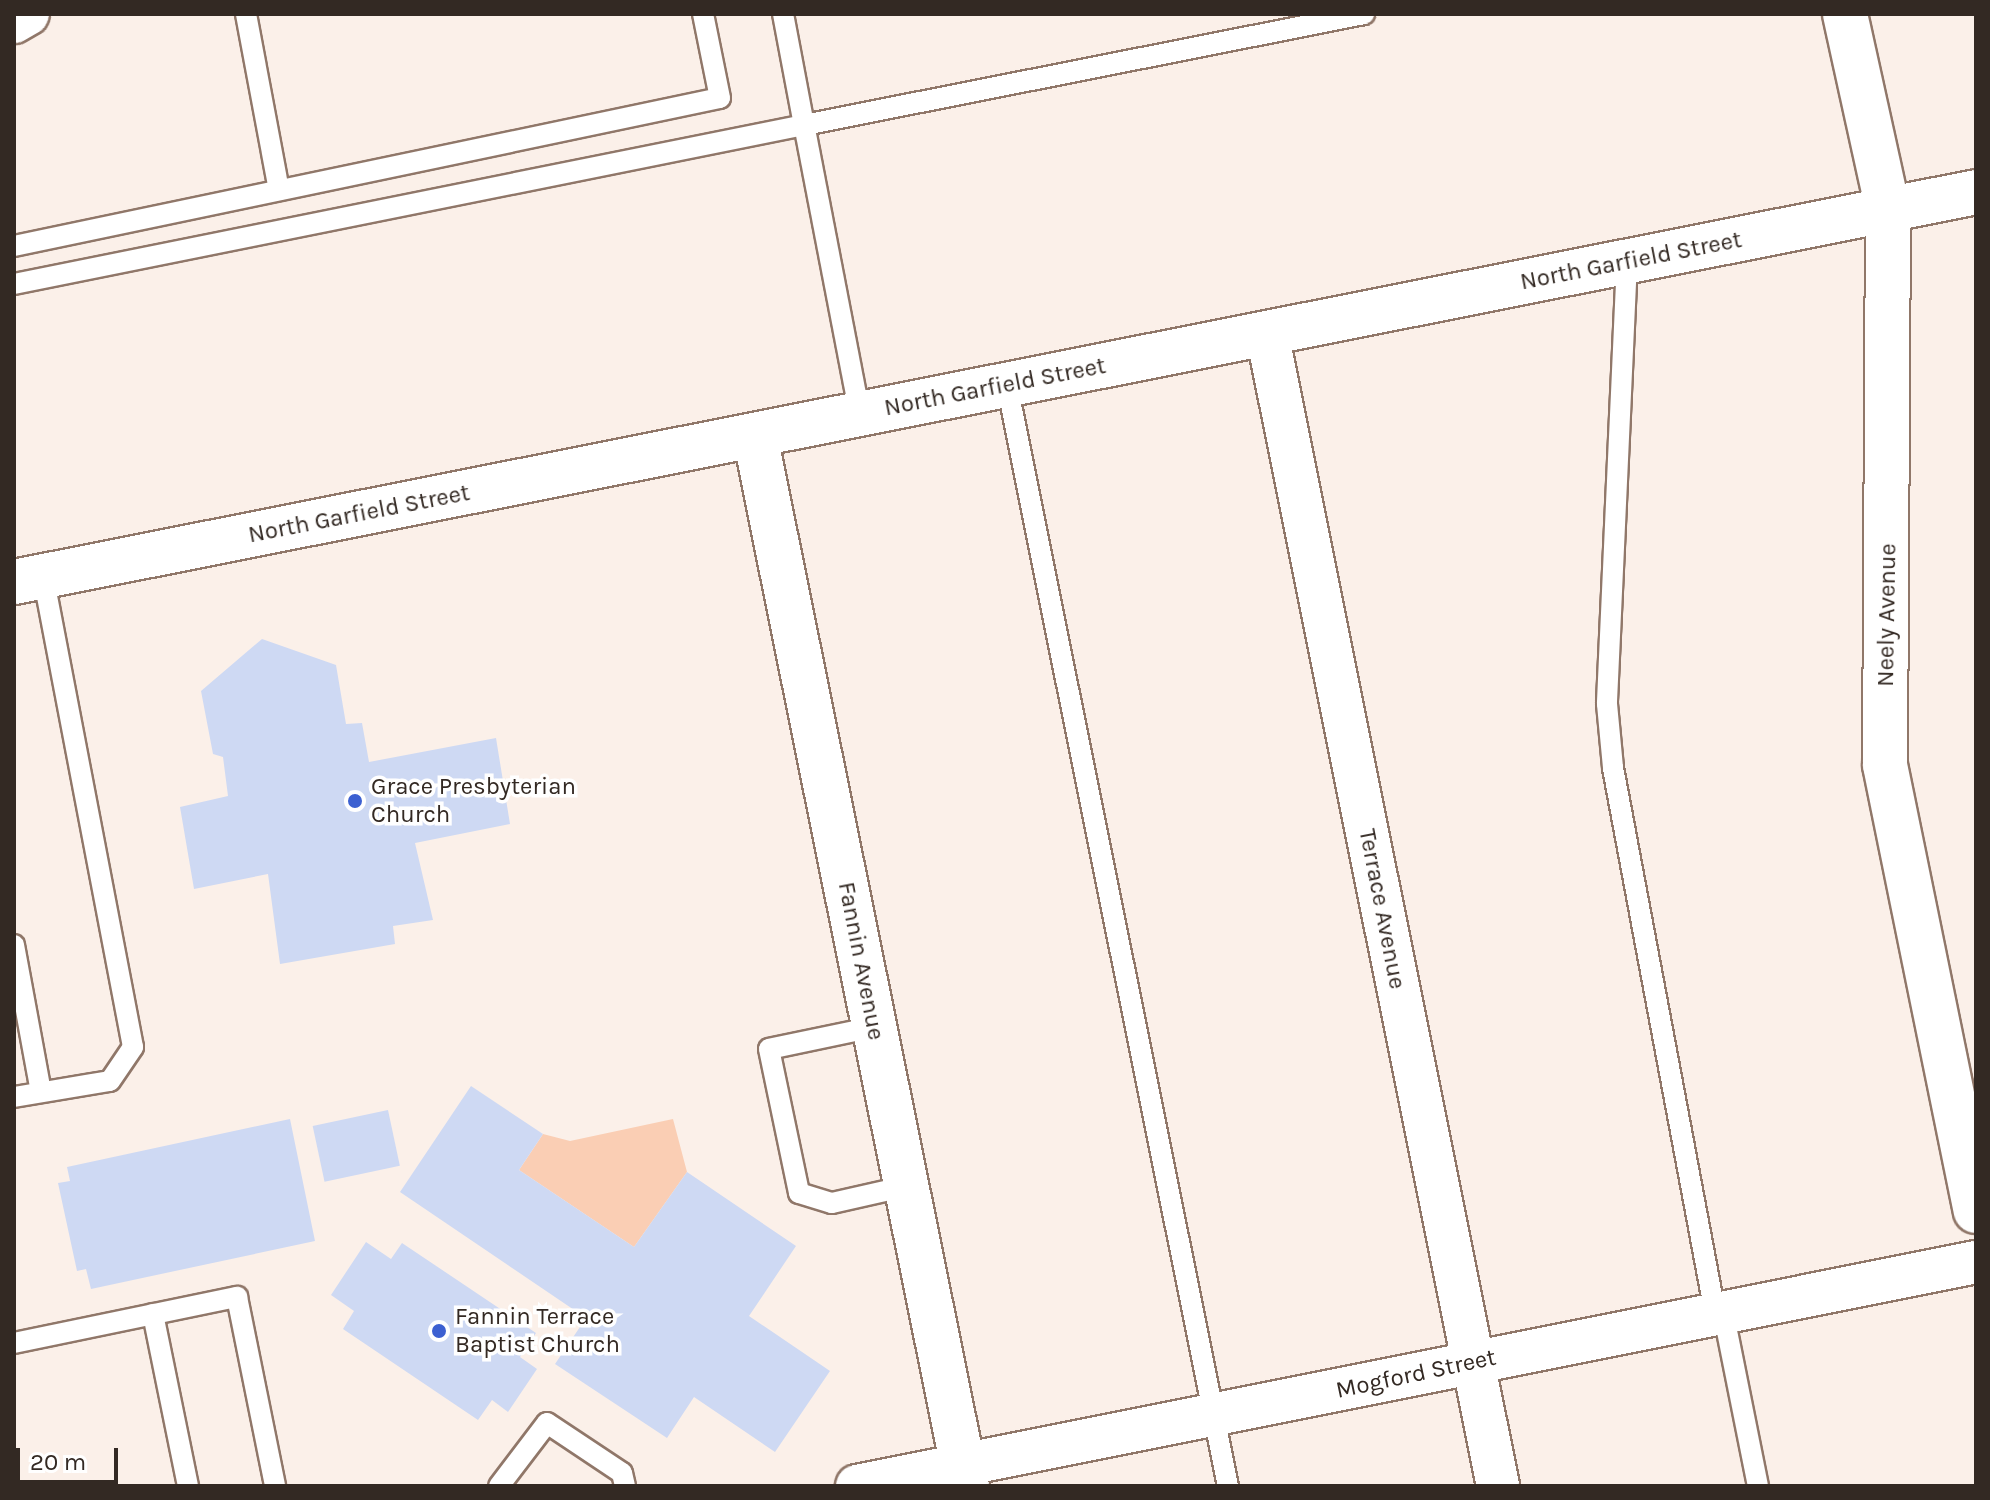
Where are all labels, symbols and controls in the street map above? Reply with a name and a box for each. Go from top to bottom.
street label: North Garfield Street [1518,225,1744,297]
street label: North Garfield Street [882,351,1108,423]
street label: North Garfield Street [246,478,472,550]
street label: Neely Avenue [1871,543,1903,687]
place label: Grace Presbyterian Church [371,773,576,829]
marker: Grace Presbyterian Church [346,792,364,810]
street label: Terrace Avenue [1352,826,1412,992]
street label: Fannin Avenue [832,879,890,1043]
place label: Fannin Terrace Baptist Church [455,1303,620,1359]
marker: Fannin Terrace Baptist Church [430,1322,448,1340]
street label: Mogford Street [1333,1343,1499,1405]
scale bar [20,1432,122,1482]
text: 20 m [30,1448,86,1476]

